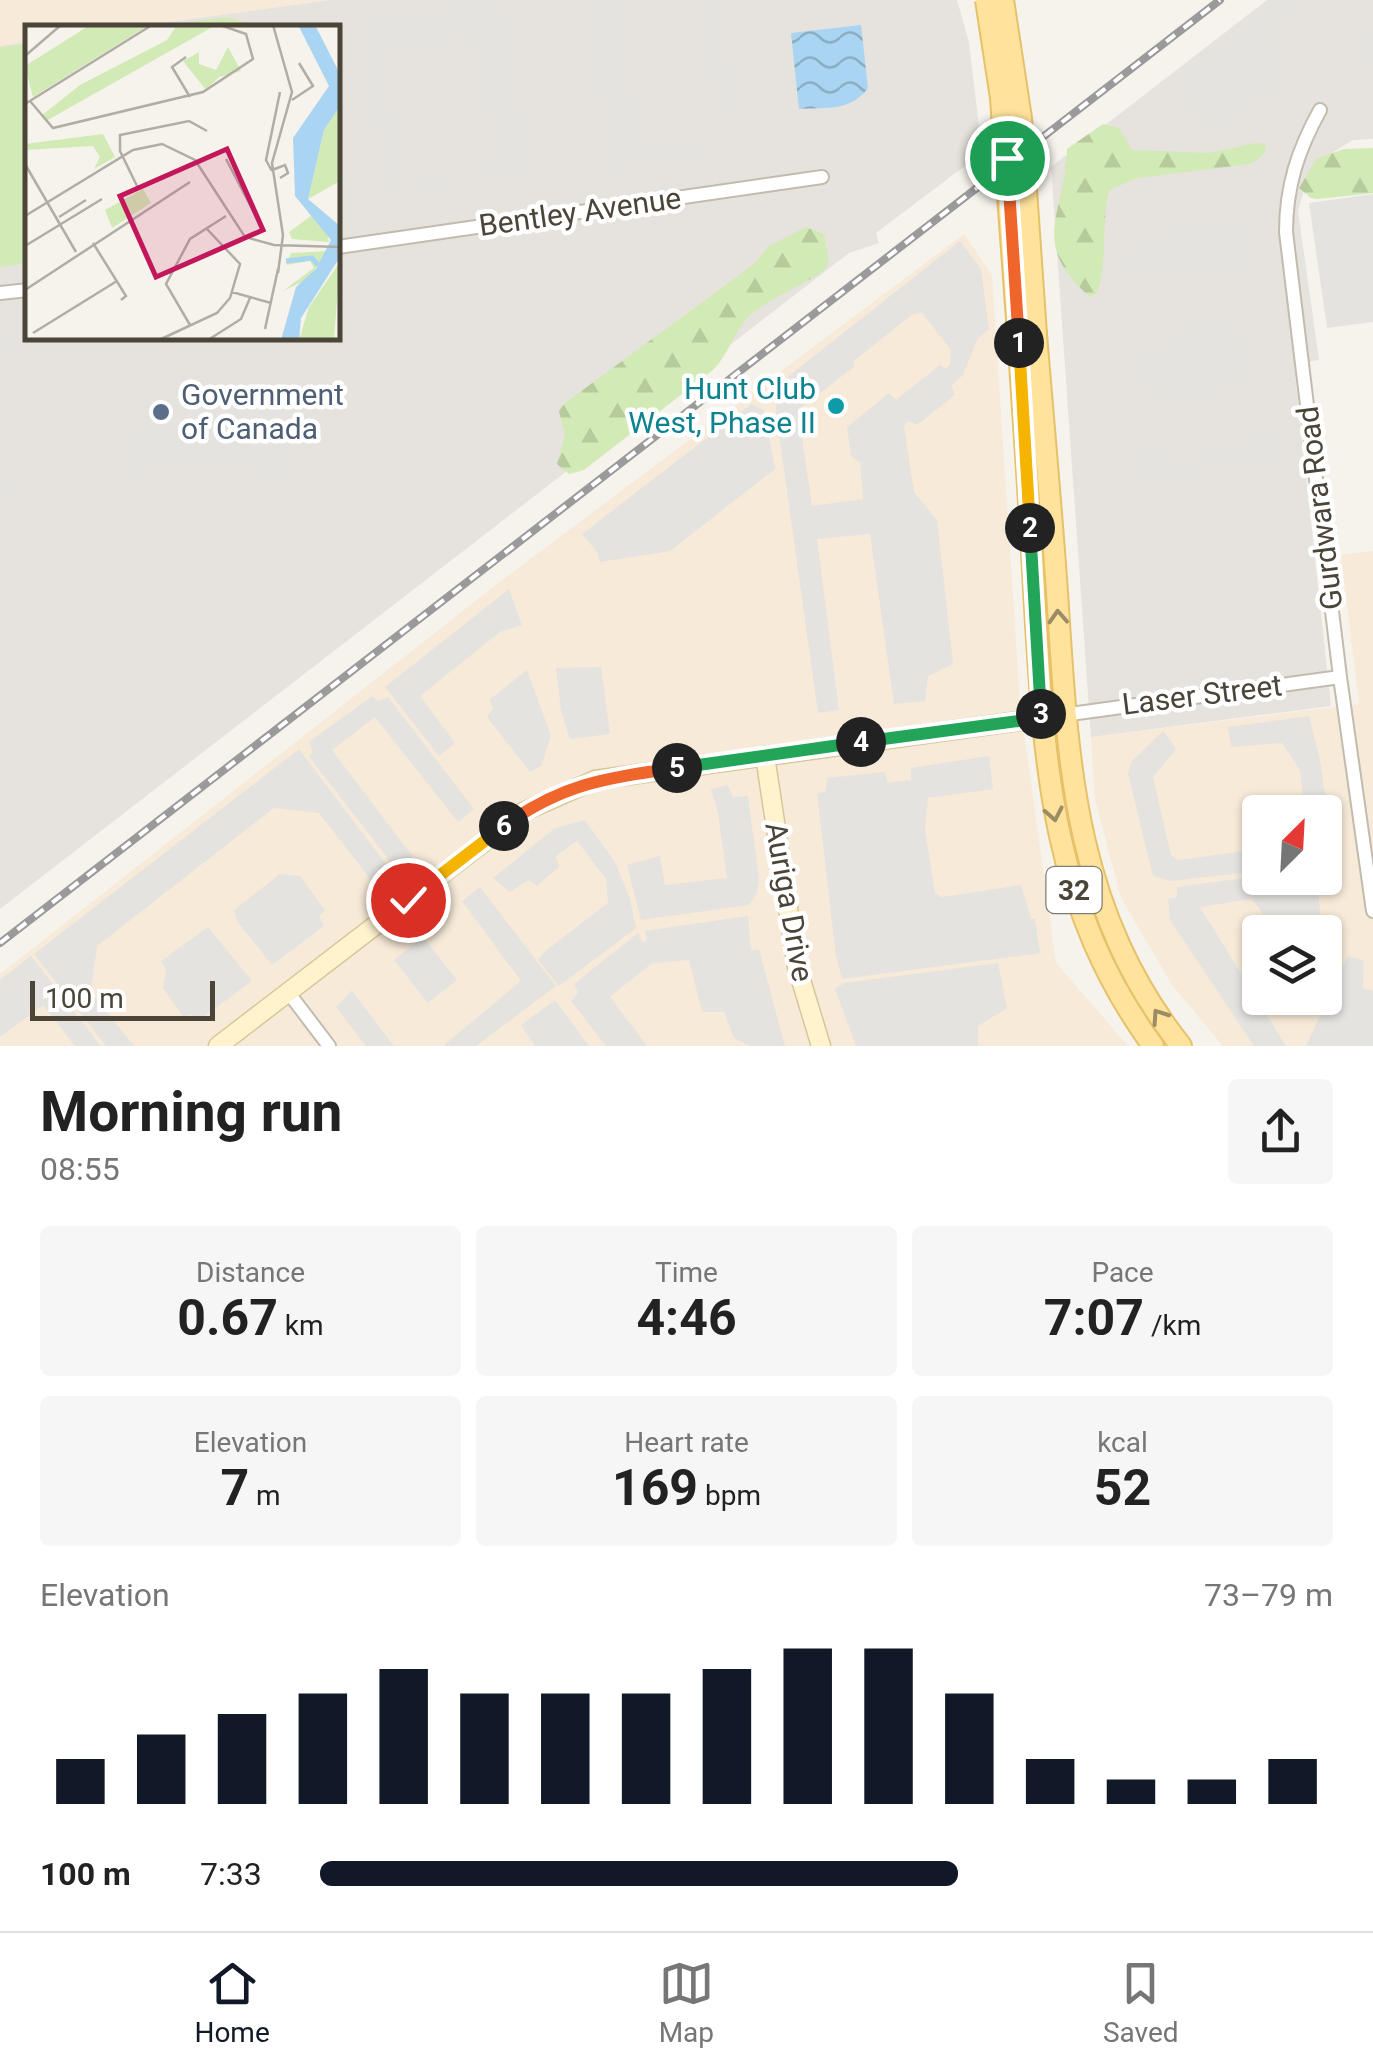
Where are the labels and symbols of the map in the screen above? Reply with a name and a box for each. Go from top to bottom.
inset map [25,25,340,340]
pin [965,116,1050,201]
street label: Bentley Avenue [477,180,683,243]
pin: 1 [994,318,1044,368]
place label: Hunt Club West, Phase II [628,371,816,440]
place label: Government of Canada [181,377,344,446]
marker: Hunt Club West, Phase II [825,395,847,417]
marker: Government of Canada [150,401,172,423]
street label: Gurdwara Road [1290,404,1349,612]
pin: 2 [1005,503,1055,553]
one-way arrow [1048,609,1069,625]
street label: Laser Street [1120,667,1284,722]
pin: 3 [1016,689,1066,739]
pin: 4 [836,717,886,767]
pin: 5 [652,743,702,793]
north arrow [1242,795,1342,895]
pin: 6 [479,801,529,851]
one-way arrow [1043,806,1064,822]
street label: Auriga Drive [758,819,821,984]
pin [366,858,451,943]
road number: 32 [1046,867,1102,913]
scale bar [30,976,215,1020]
one-way arrow [1153,1008,1171,1027]

